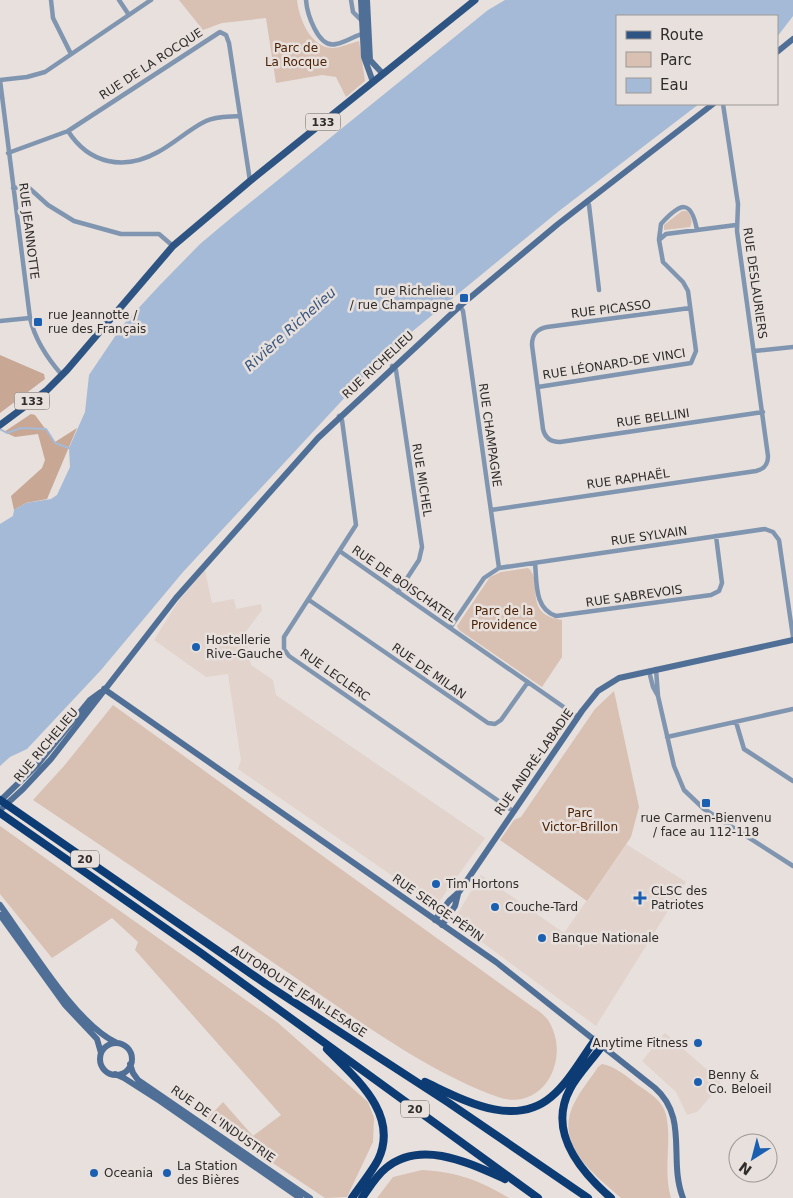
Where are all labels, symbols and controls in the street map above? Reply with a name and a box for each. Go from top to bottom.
legend [616,15,778,105]
street label: RUE DE LA ROCQUE [97,25,205,103]
text: Route [660,26,704,44]
park label: Parc de La Rocque [265,41,327,69]
text: Parc [660,51,692,69]
text: Eau [660,76,688,94]
road number: 133 [306,114,340,130]
street label: RUE JEANNOTTE [16,182,42,280]
street label: RUE DESLAURIERS [740,226,770,340]
water label: Rivière Richelieu [241,284,339,374]
place label: rue Richelieu / rue Champagne [350,284,454,312]
marker: rue Richelieu / rue Champagne [458,292,470,304]
street label: RUE PICASSO [570,297,652,321]
place label: rue Jeannotte / rue des Français [48,308,146,336]
marker: rue Jeannotte / rue des Français [32,316,44,328]
street label: RUE RICHELIEU [340,329,416,401]
street label: RUE LÉONARD-DE VINCI [541,345,687,382]
street label: RUE CHAMPAGNE [476,382,504,488]
road number: 133 [15,392,50,410]
street label: RUE BELLINI [616,406,690,430]
street label: RUE MICHEL [409,442,435,518]
street label: RUE RAPHAËL [586,465,671,492]
street label: RUE SYLVAIN [610,524,688,548]
street label: RUE DE BOISCHATEL [349,543,459,625]
street label: RUE SABREVOIS [585,582,683,610]
park label: Parc de la Providence [471,604,537,632]
place label: Hostellerie Rive-Gauche [206,633,283,661]
street label: RUE DE MILAN [389,640,469,702]
marker: Hostellerie Rive-Gauche [190,641,202,653]
street label: RUE LECLERC [298,646,372,704]
street label: RUE RICHELIEU [11,705,81,785]
street label: RUE ANDRÉ-LABADIE [491,705,576,818]
marker: rue Carmen-Bienvenu / face au 112-118 [700,797,712,809]
park label: Parc Victor-Brillon [542,806,618,834]
place label: rue Carmen-Bienvenu / face au 112-118 [640,811,772,839]
road number: 20 [71,851,99,868]
street label: RUE SERGE-PÉPIN [390,871,487,945]
place label: Tim Hortons [445,877,519,891]
marker: Tim Hortons [430,878,442,890]
place label: CLSC des Patriotes [651,884,707,912]
marker: CLSC des Patriotes [633,891,647,905]
place label: Couche-Tard [505,900,578,914]
marker: Couche-Tard [489,901,501,913]
place label: Banque Nationale [552,931,659,945]
marker: Banque Nationale [536,932,548,944]
street label: AUTOROUTE JEAN-LESAGE [229,942,369,1040]
place label: Anytime Fitness [593,1036,688,1050]
marker: Anytime Fitness [692,1037,704,1049]
place label: Benny & Co. Beloeil [708,1068,771,1096]
marker: Benny & Co. Beloeil [692,1076,704,1088]
street label: RUE DE L'INDUSTRIE [168,1083,278,1165]
road number: 20 [401,1100,429,1118]
north arrow [728,1133,778,1183]
place label: La Station des Bières [177,1159,239,1187]
text: N [736,1159,755,1178]
place label: Oceania [104,1166,153,1180]
marker: Oceania [88,1167,100,1179]
marker: La Station des Bières [161,1167,173,1179]

